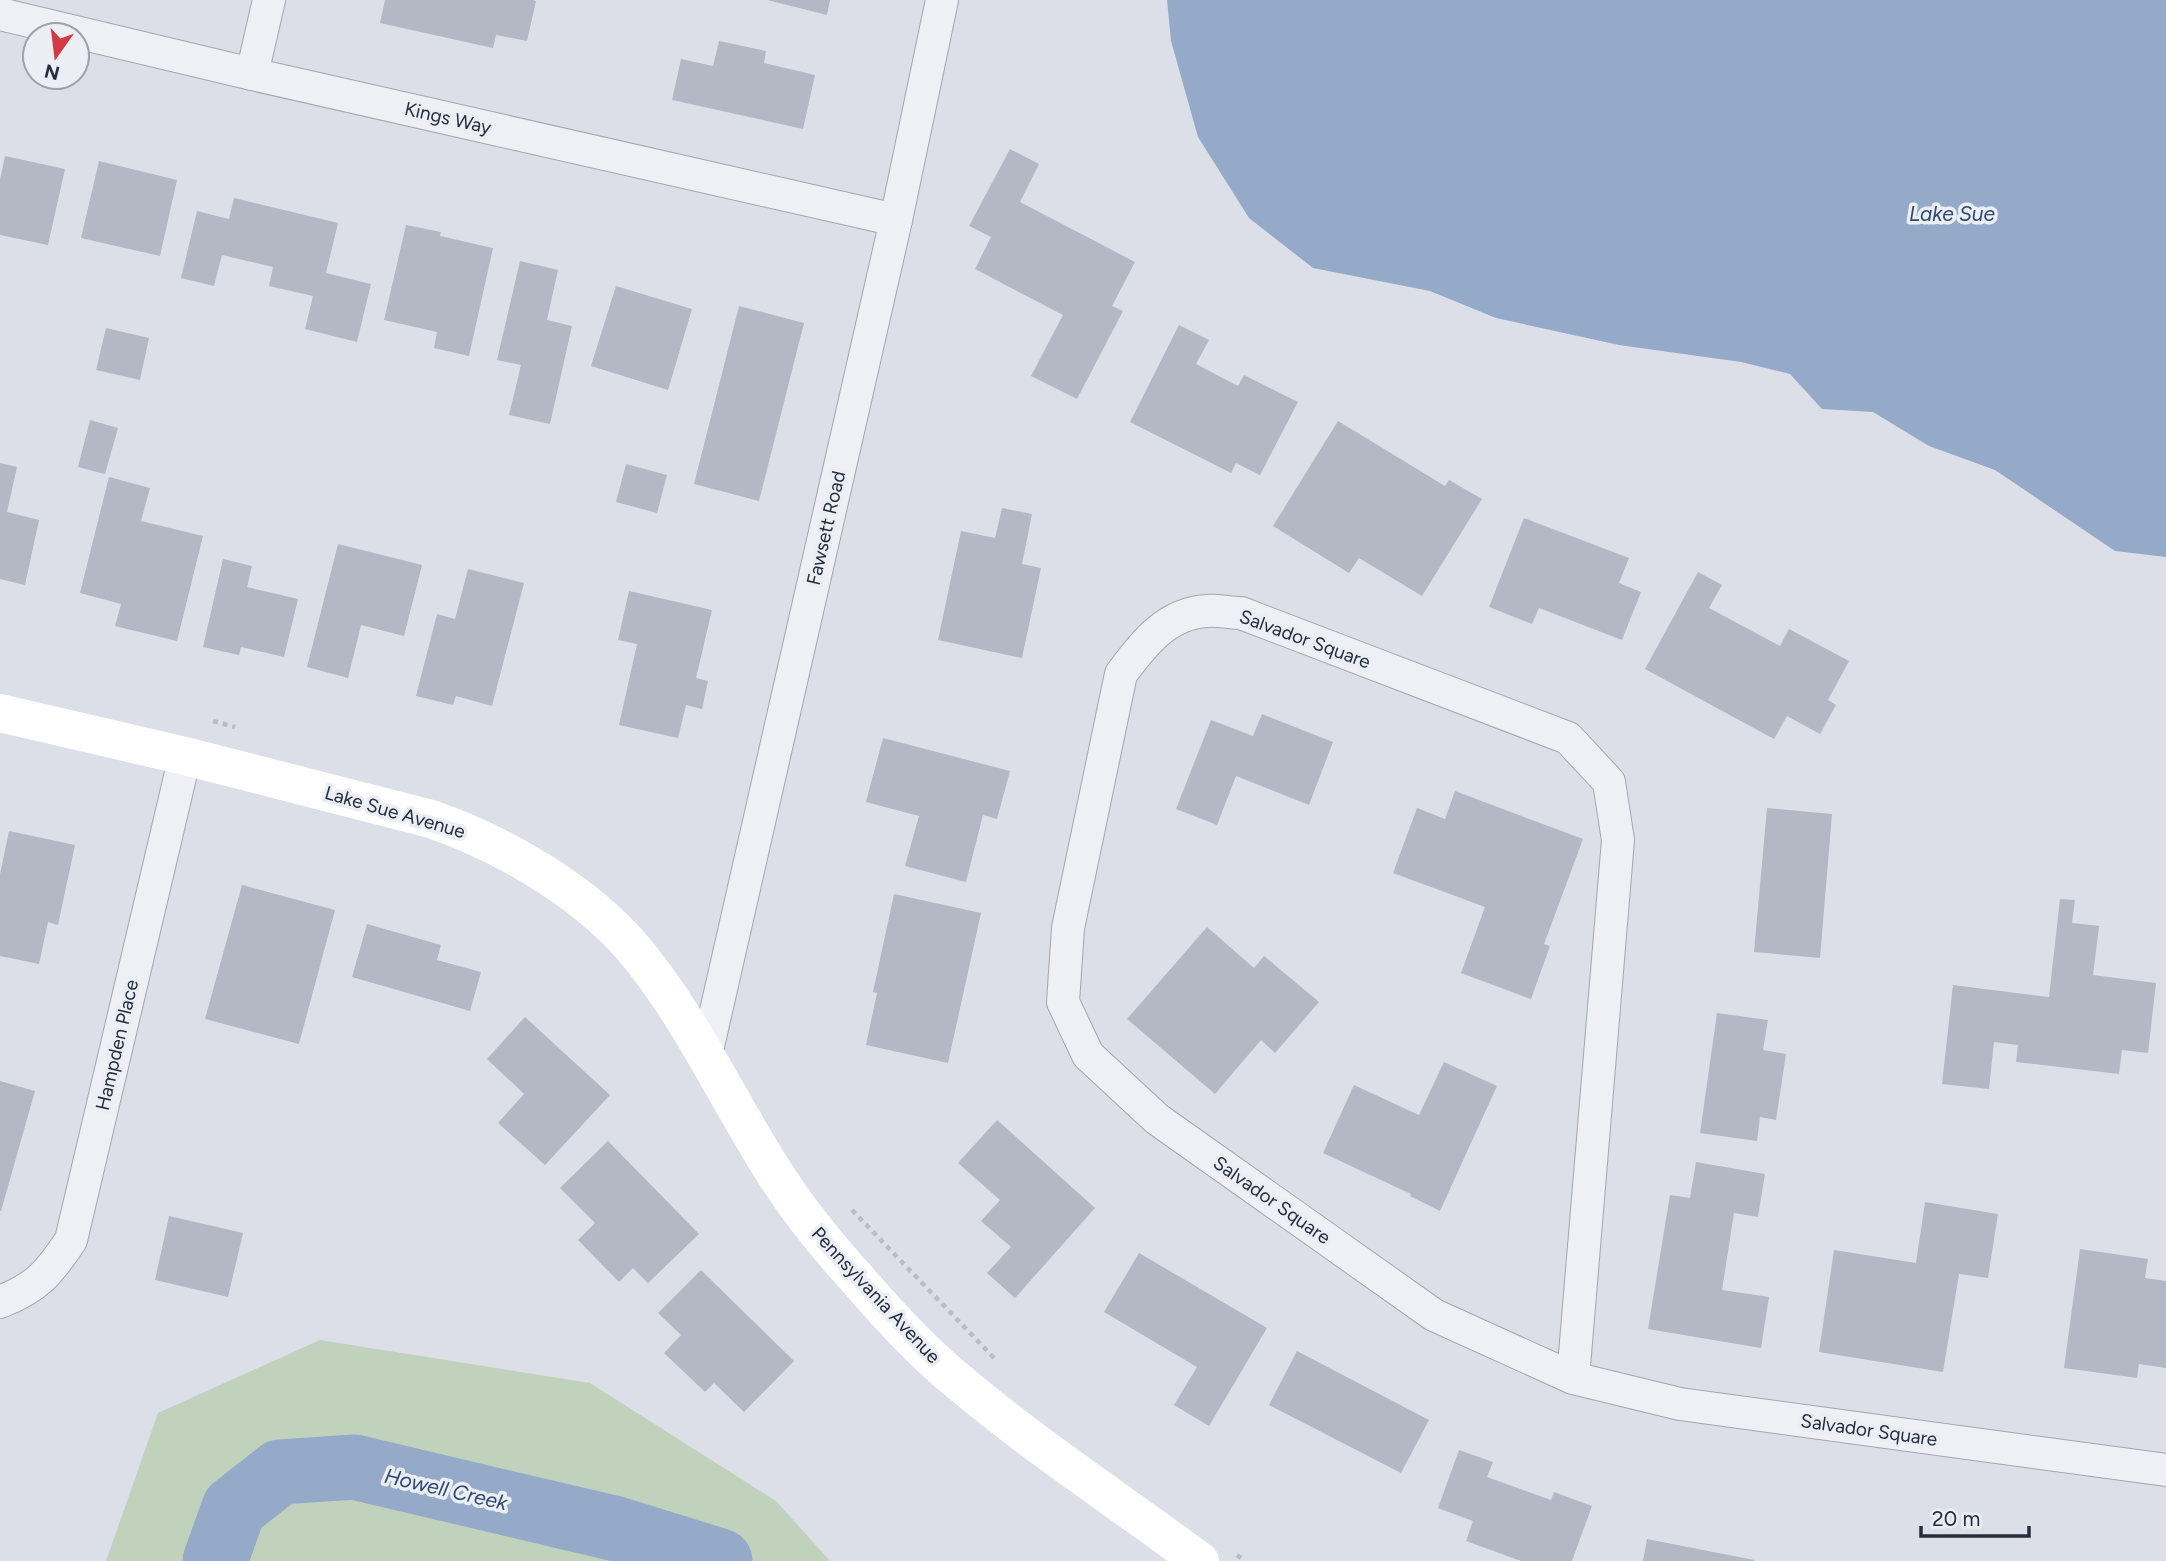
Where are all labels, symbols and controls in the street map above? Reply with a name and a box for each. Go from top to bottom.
north arrow [21,21,91,91]
text: N [42,59,62,85]
street label: Kings Way [402,97,494,139]
water label: Lake Sue [1909,201,1995,226]
street label: Fawsett Road [802,469,850,587]
street label: Salvador Square [1236,605,1374,673]
street label: Lake Sue Avenue [322,781,468,843]
street label: Hampden Place [91,977,143,1113]
street label: Salvador Square [1209,1151,1335,1249]
street label: Pennsylvania Avenue [807,1222,945,1368]
street label: Salvador Square [1799,1409,1939,1451]
water label: Howell Creek [382,1463,511,1515]
scale bar [1921,1494,2030,1538]
text: 20 m [1932,1506,1980,1531]

